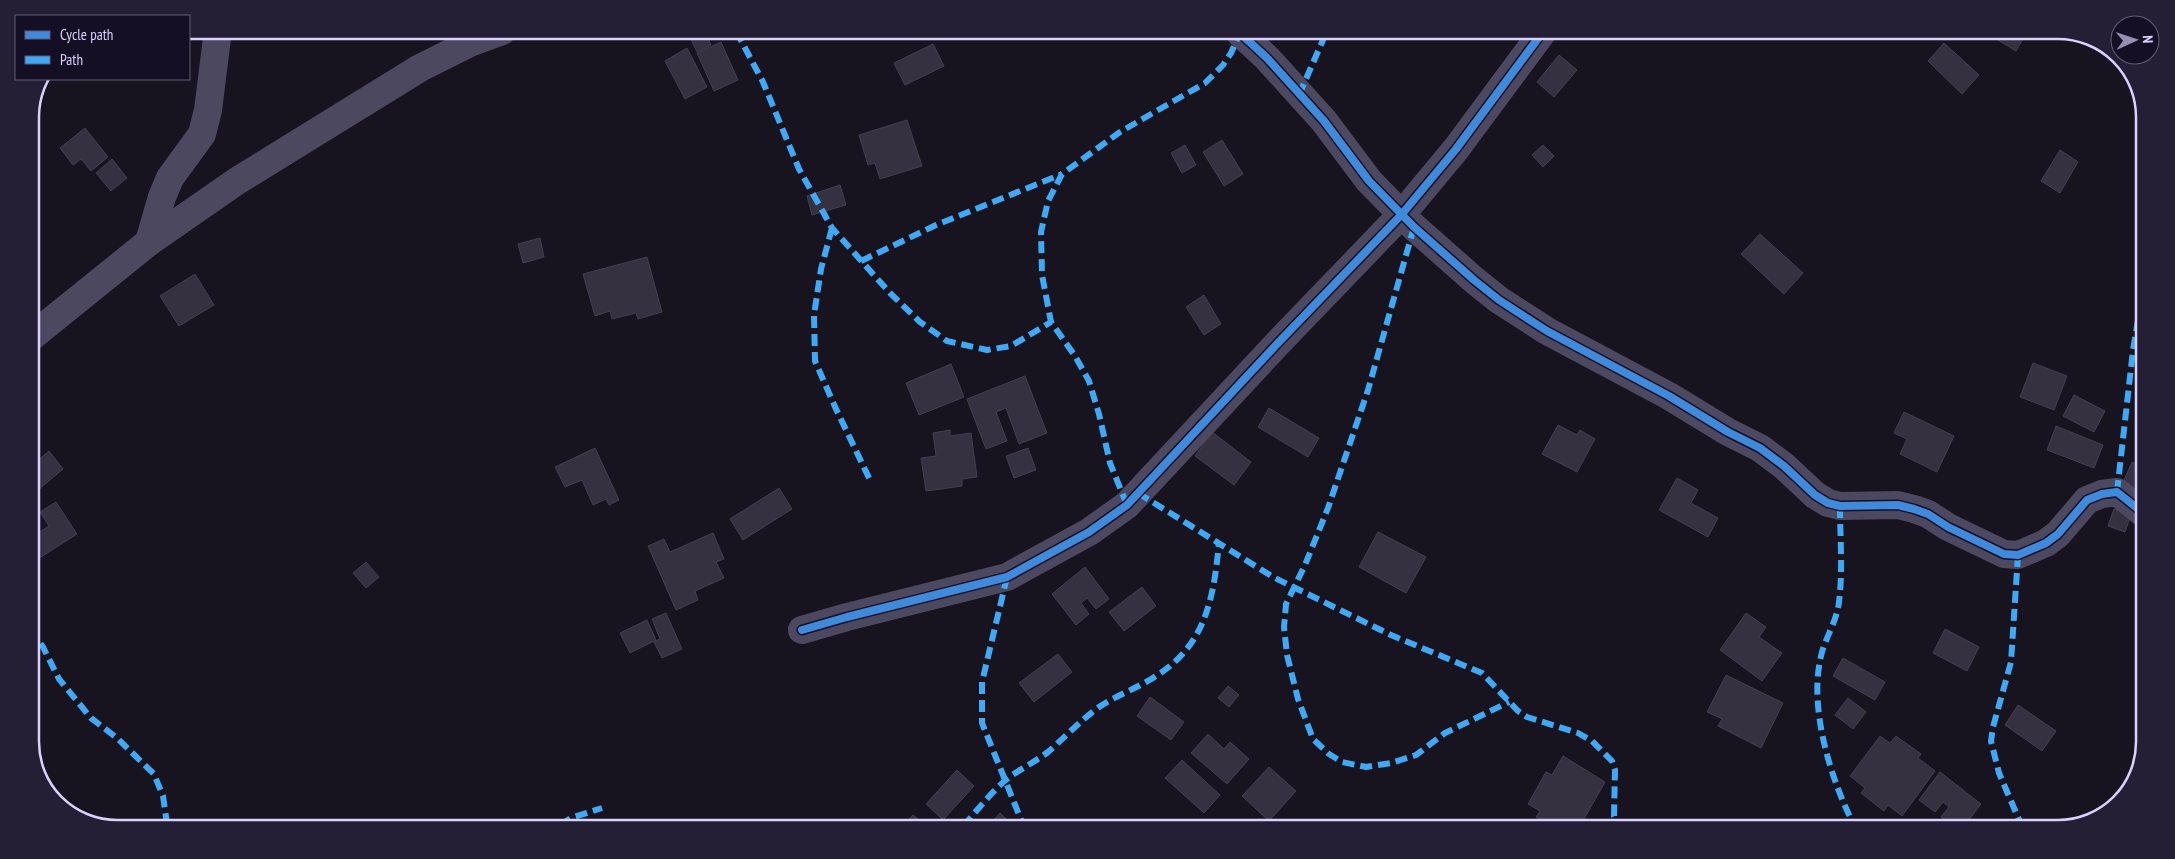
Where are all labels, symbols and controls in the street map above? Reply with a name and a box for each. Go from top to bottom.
legend [15,15,190,80]
north arrow [2110,15,2160,65]
text: Cycle path [60,25,113,44]
text: N [2139,35,2157,44]
text: Path [60,50,83,69]

